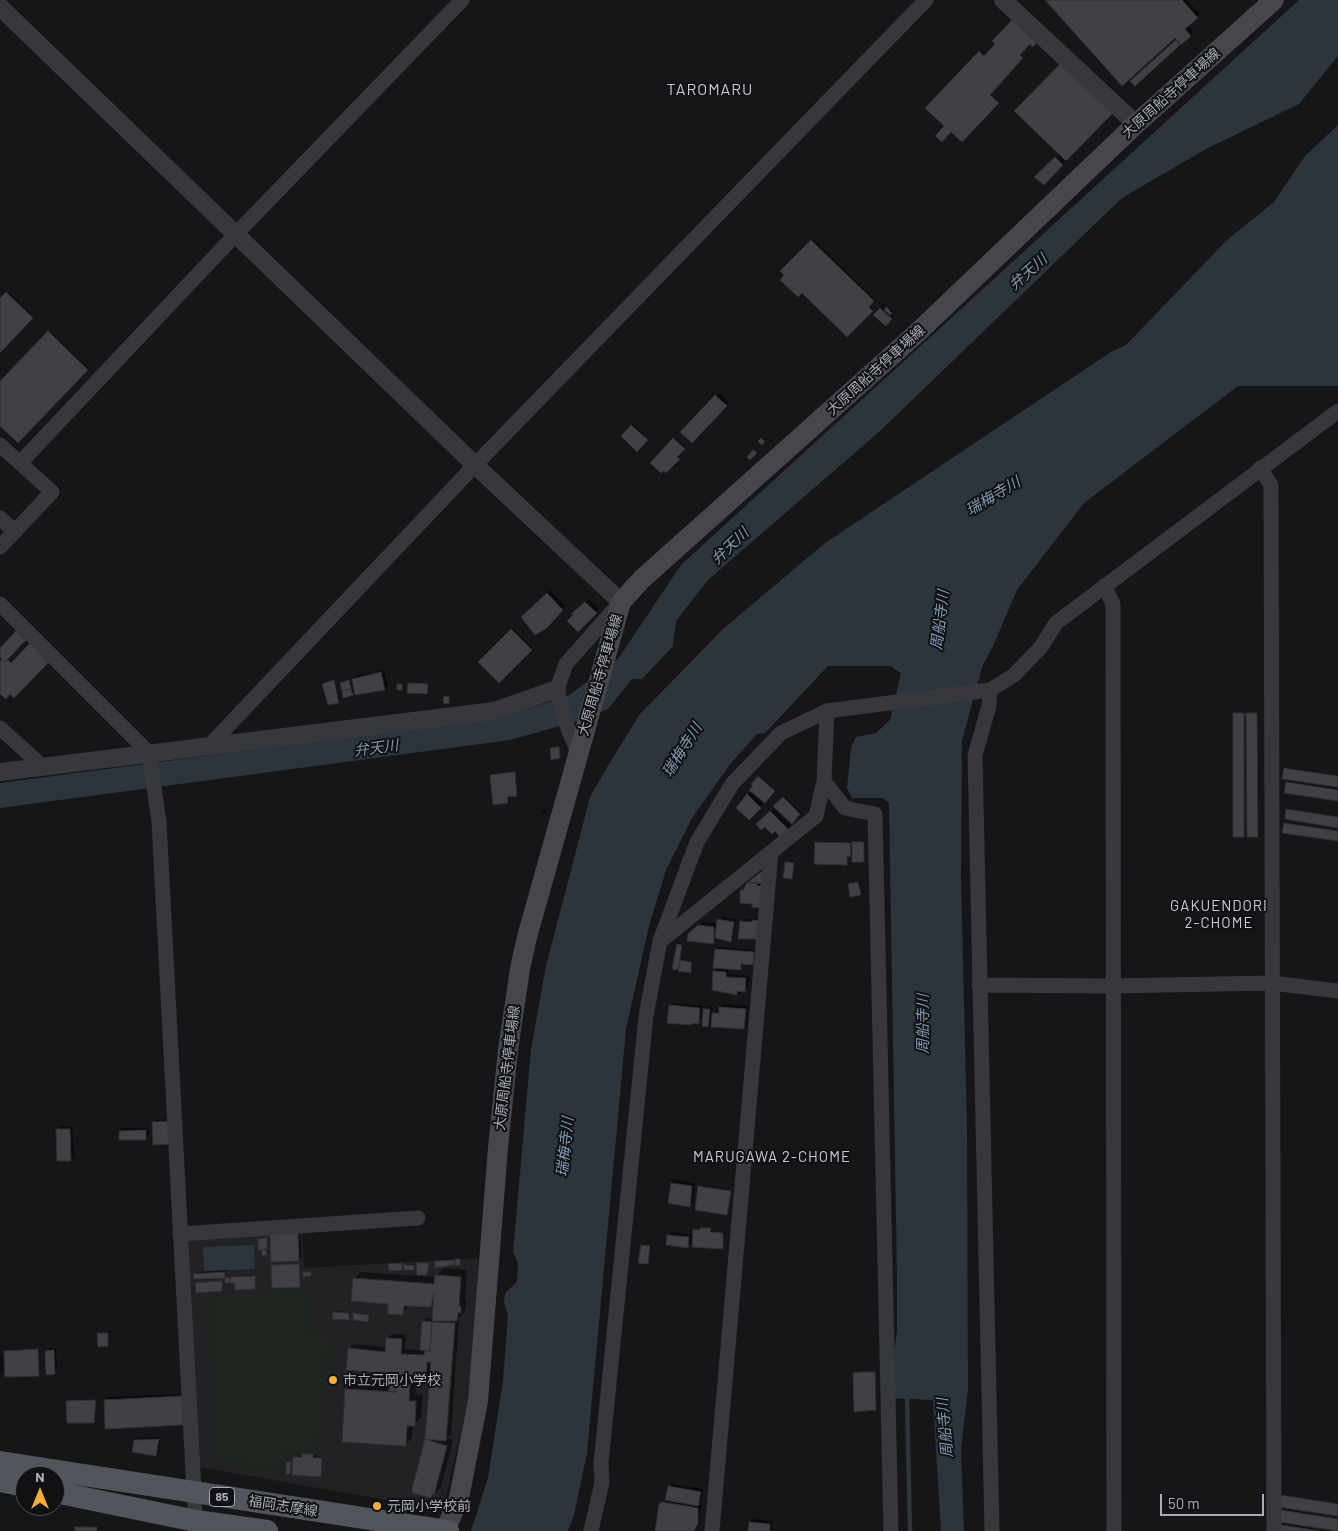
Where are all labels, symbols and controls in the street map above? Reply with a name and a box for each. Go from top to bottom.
street label: 大原周船寺停車場線 [1119,45,1223,141]
district label: TAROMARU [666,80,754,100]
water label: 弁天川 [1005,250,1051,294]
street label: 大原周船寺停車場線 [824,322,928,418]
water label: 瑞梅寺川 [963,473,1023,519]
water label: 弁天川 [708,524,752,568]
water label: 周船寺川 [927,589,953,651]
street label: 大原周船寺停車場線 [575,612,625,738]
water label: 瑞梅寺川 [658,720,706,780]
water label: 弁天川 [352,736,400,760]
district label: GAKUENDORI 2-CHOME [1169,897,1269,932]
water label: 周船寺川 [914,994,932,1054]
street label: 大原周船寺停車場線 [491,1004,523,1132]
water label: 瑞梅寺川 [553,1116,577,1178]
district label: MARUGAWA 2-CHOME [691,1148,853,1166]
place label: 市立元岡小学校 [343,1372,441,1388]
marker: 市立元岡小学校 [327,1374,339,1386]
water label: 周船寺川 [933,1397,957,1459]
north arrow [15,1466,65,1516]
text: N [35,1468,45,1485]
scale bar [1163,1484,1267,1516]
road number: 85 [210,1488,234,1506]
street label: 福岡志摩線 [247,1492,319,1520]
text: 50 m [1168,1494,1200,1512]
place label: 元岡小学校前 [387,1498,471,1514]
marker: 元岡小学校前 [371,1500,383,1512]

